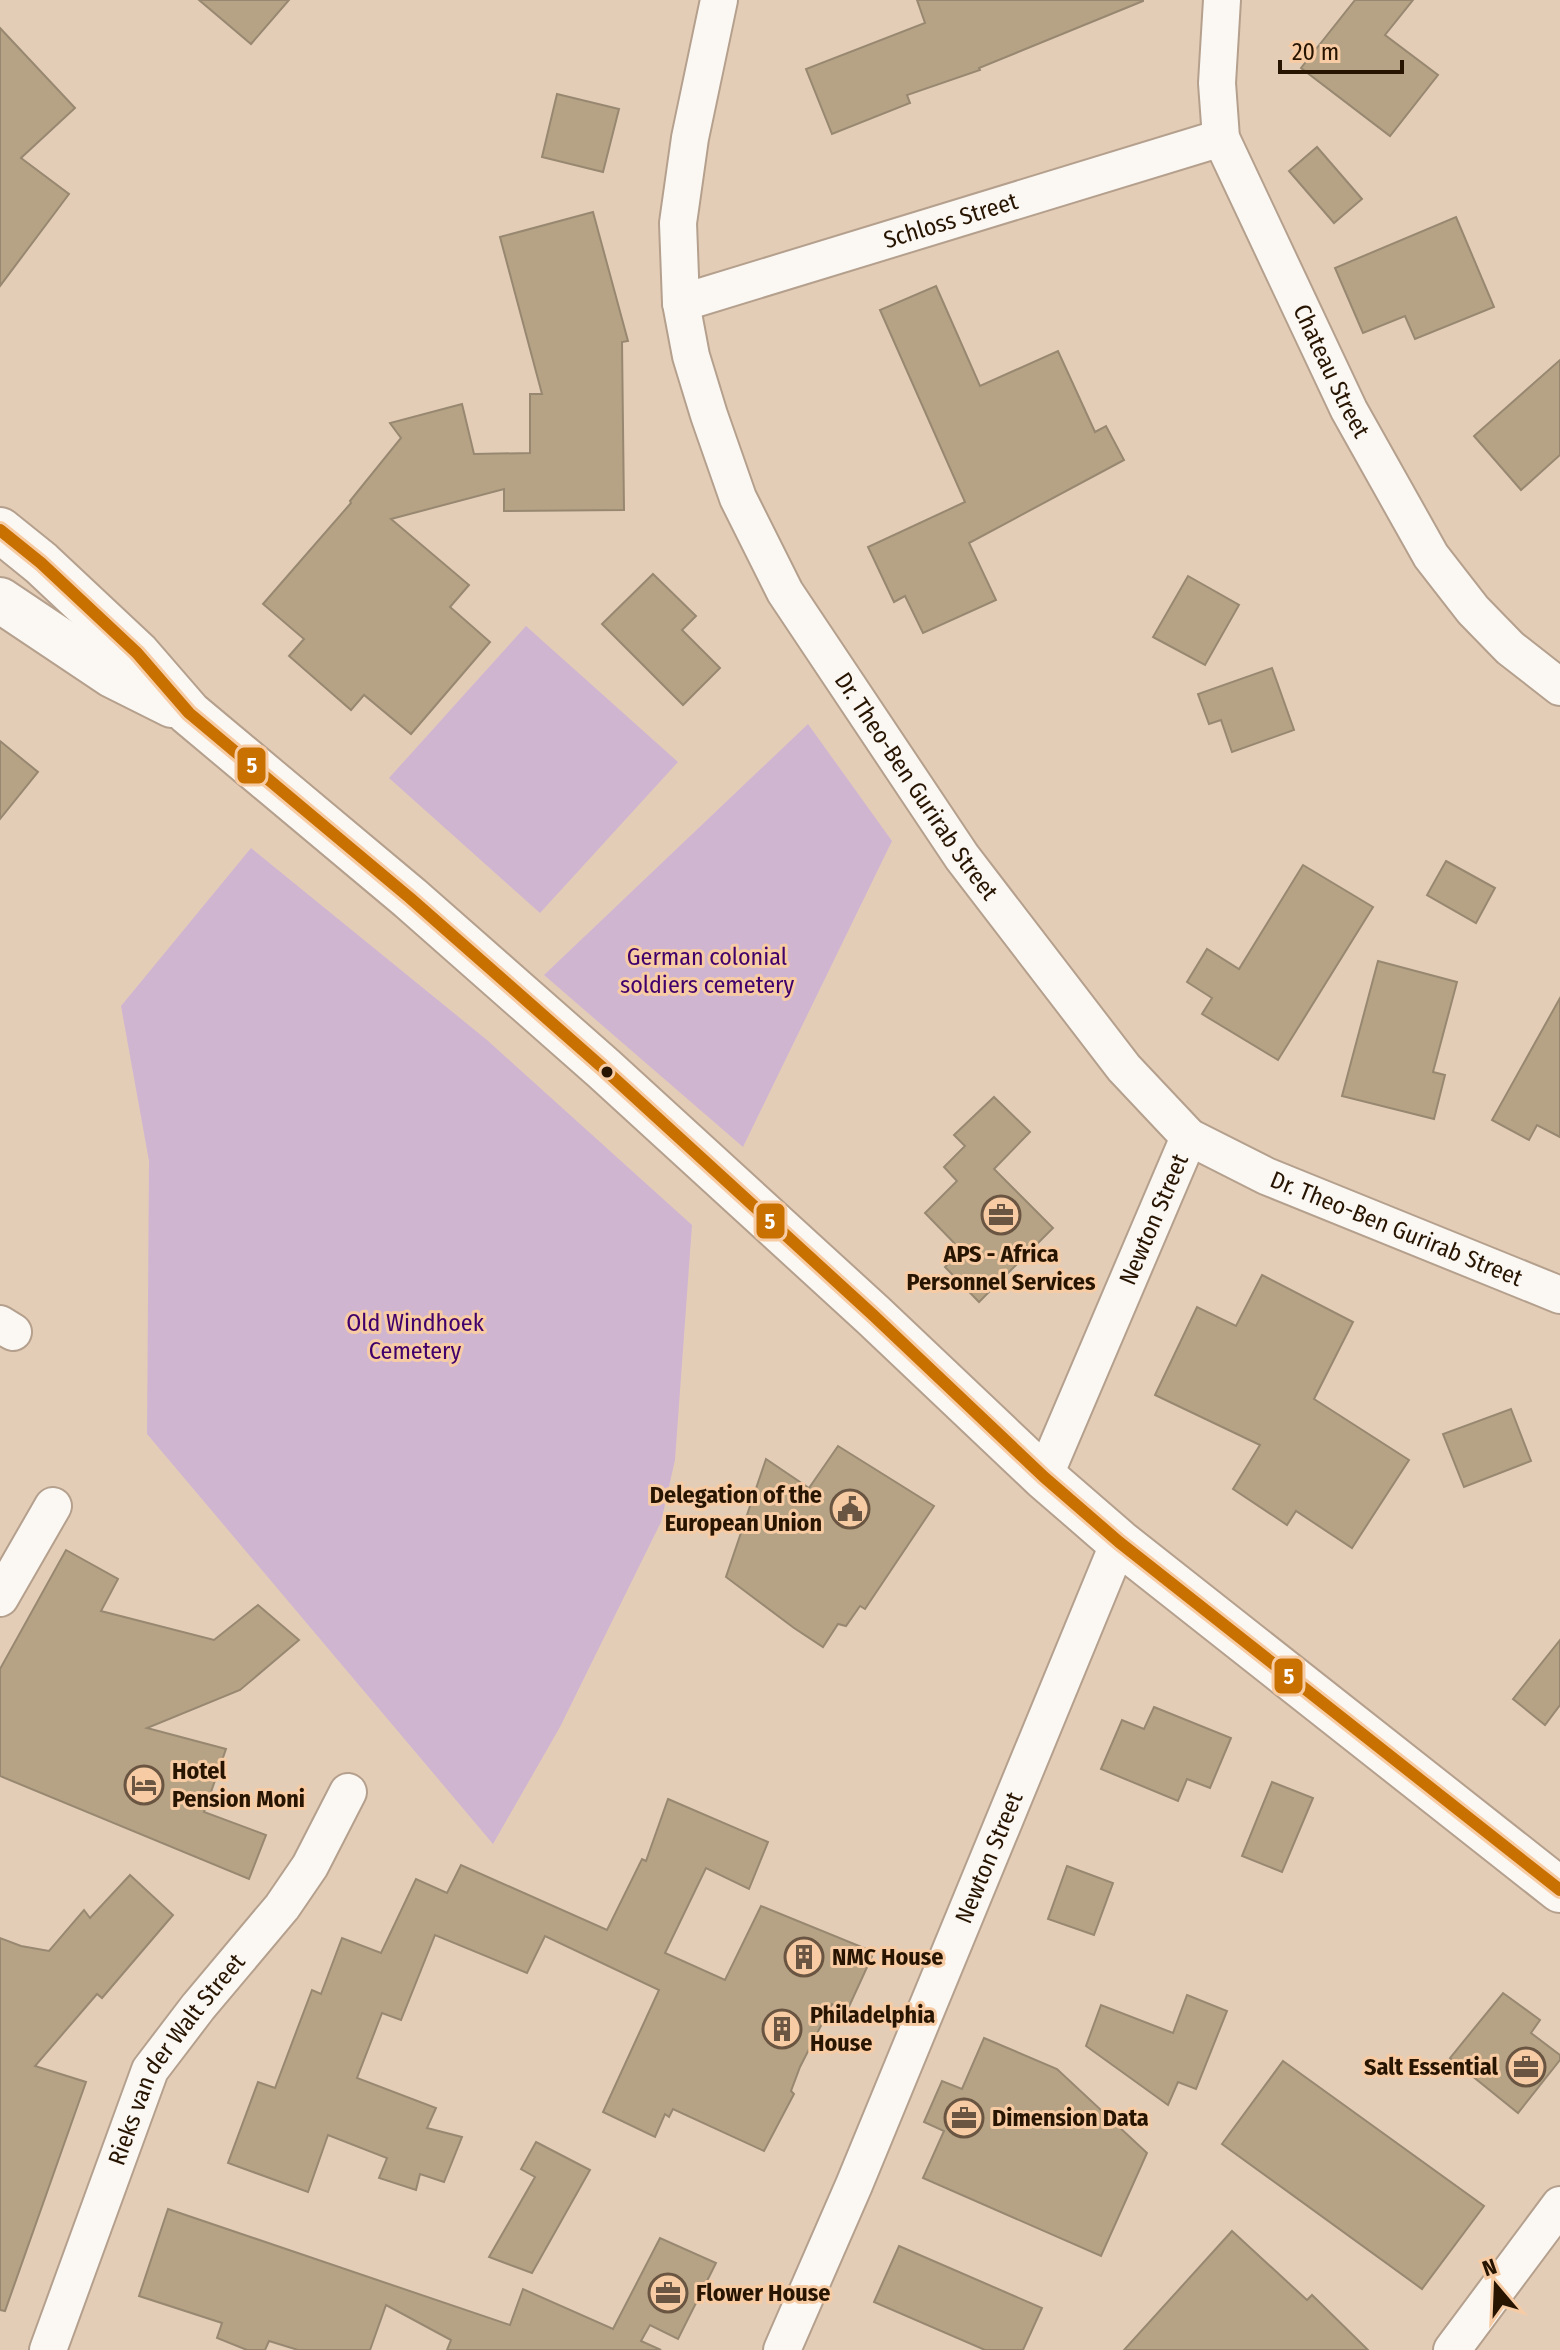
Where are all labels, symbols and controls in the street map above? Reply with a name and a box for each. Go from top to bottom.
scale bar [1280,24,1402,74]
text: 20 m [1292,38,1339,66]
street label: Schloss Street [880,187,1021,254]
street label: Chateau Street [1287,300,1376,443]
street label: Dr. Theo-Ben Gurirab Street [829,667,1004,906]
line badge: 5 [236,746,267,785]
text: 5 [247,752,258,779]
park label: German colonial soldiers cemetery [620,943,794,999]
unlabelled marker [599,1064,615,1080]
street label: Newton Street [1114,1150,1194,1289]
street label: Dr. Theo-Ben Gurirab Street [1266,1165,1527,1292]
office icon: APS - Africa Personnel Services [980,1194,1022,1236]
line badge: 5 [755,1202,786,1240]
text: 5 [765,1208,776,1235]
place label: APS - Africa Personnel Services [907,1240,1096,1296]
park label: Old Windhoek Cemetery [346,1309,485,1365]
place label: Delegation of the European Union [650,1481,822,1537]
public building icon: Delegation of the European Union [829,1488,871,1530]
line badge: 5 [1273,1657,1304,1695]
text: 5 [1284,1663,1295,1690]
place label: Hotel Pension Moni [172,1757,305,1813]
hotel icon: Hotel Pension Moni [123,1764,165,1806]
street label: Newton Street [949,1788,1028,1928]
building icon: NMC House [783,1936,825,1978]
place label: NMC House [832,1943,943,1971]
street label: Rieks van der Walt Street [102,1948,251,2169]
place label: Philadelphia House [810,2001,935,2057]
building icon: Philadelphia House [761,2008,803,2050]
office icon: Salt Essential [1505,2046,1547,2088]
place label: Salt Essential [1364,2053,1498,2081]
office icon: Dimension Data [943,2097,985,2139]
place label: Dimension Data [992,2104,1149,2132]
north arrow [1456,2246,1536,2326]
text: N [1479,2253,1500,2282]
office icon: Flower House [647,2272,689,2314]
place label: Flower House [696,2279,830,2307]

